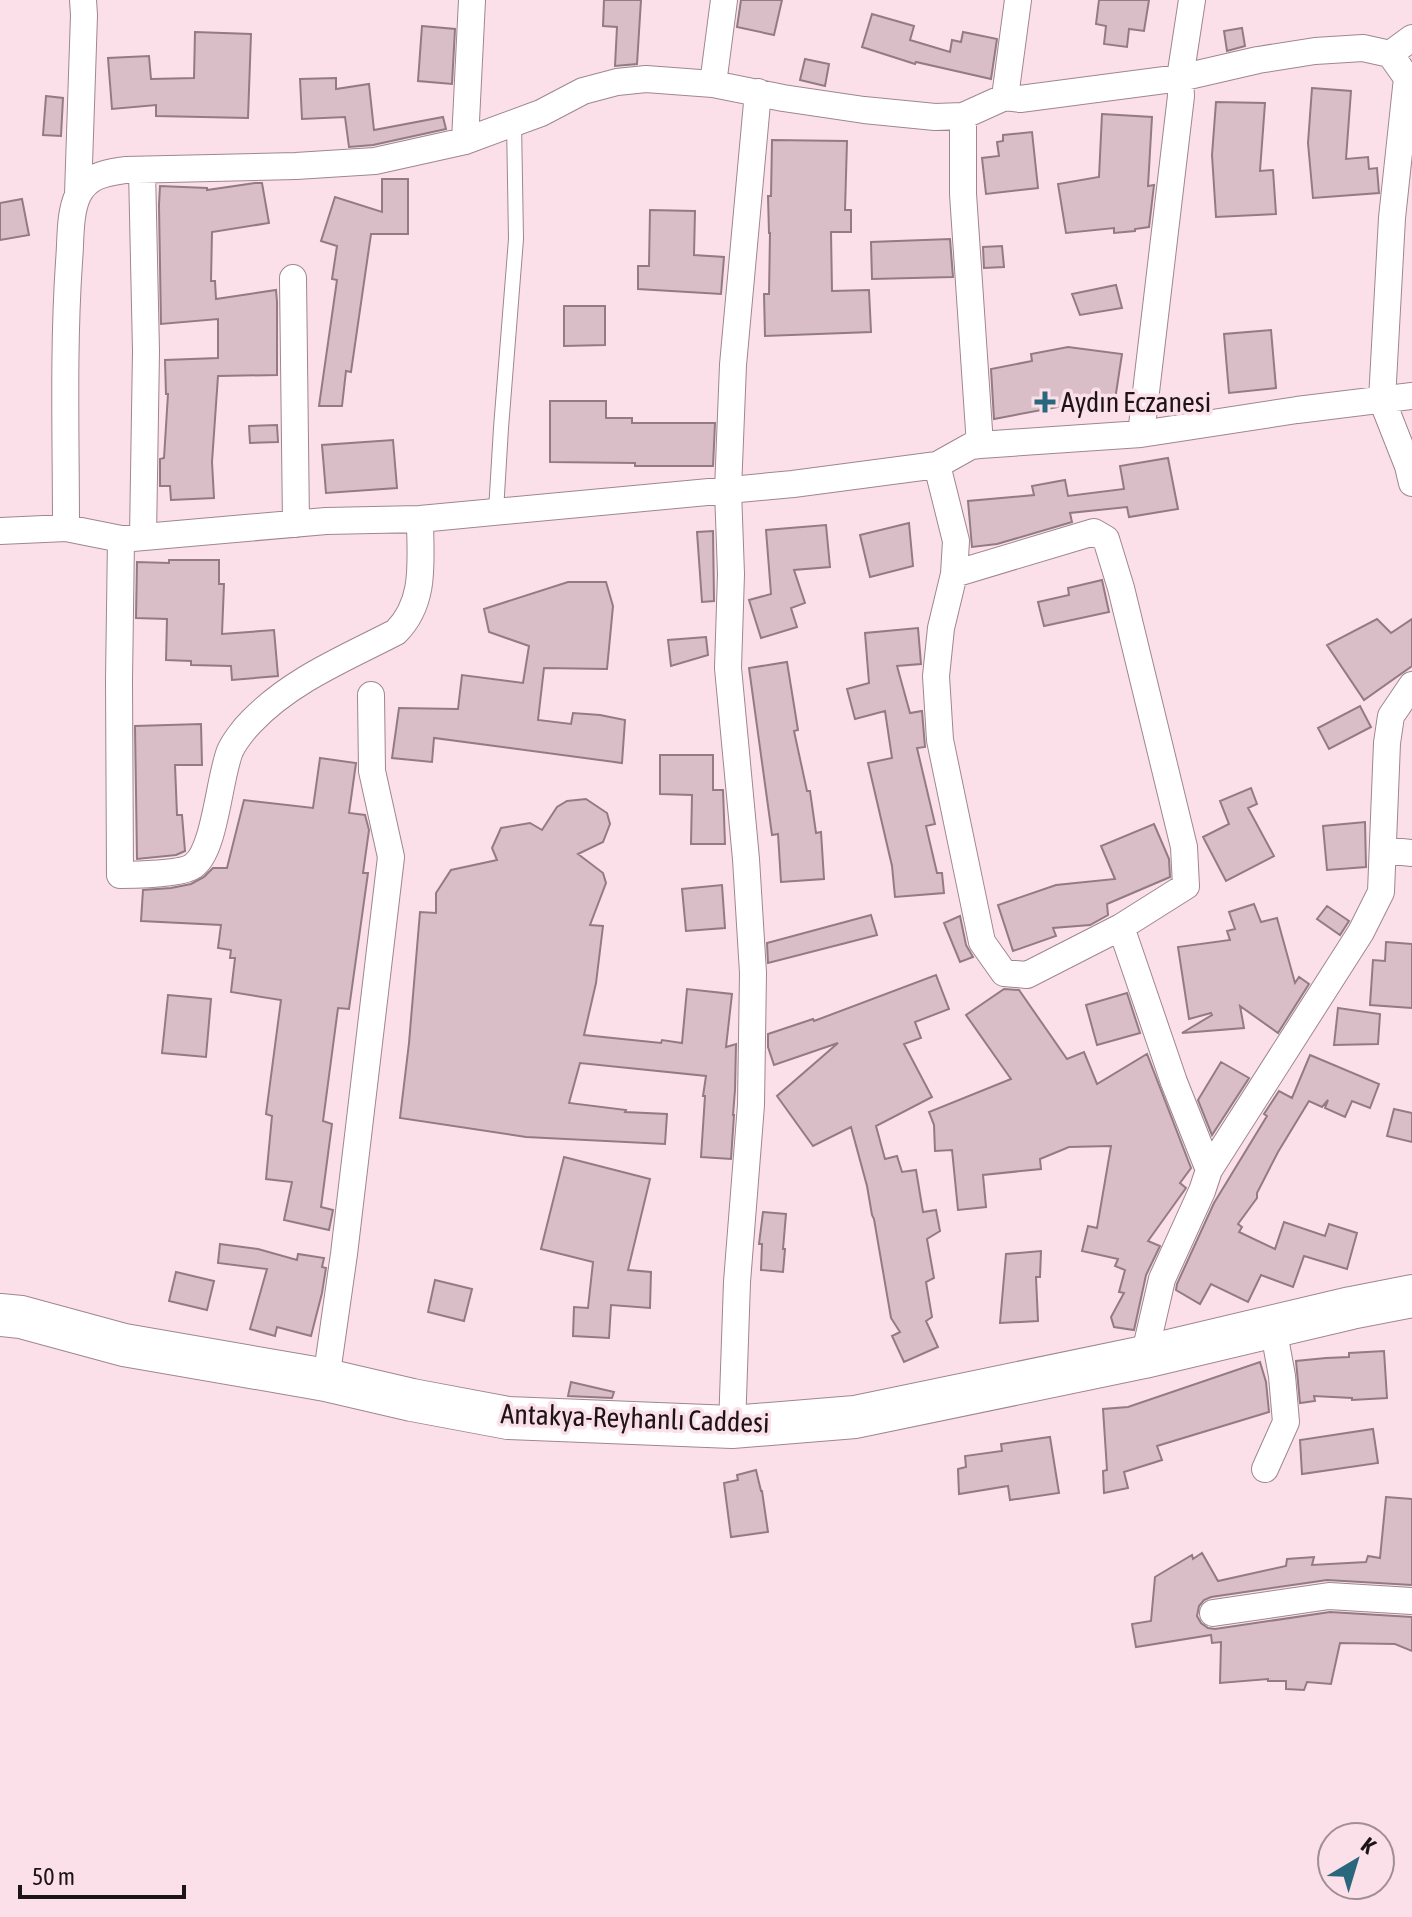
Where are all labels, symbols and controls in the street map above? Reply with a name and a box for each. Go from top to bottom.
place label: Aydın Eczanesi [1061,386,1211,418]
marker: Aydın Eczanesi [1036,393,1054,411]
street label: Antakya-Reyhanlı Caddesi [500,1397,770,1439]
north arrow [1316,1821,1396,1901]
text: K [1356,1832,1381,1859]
scale bar [20,1849,184,1899]
text: 50 m [32,1863,75,1890]

